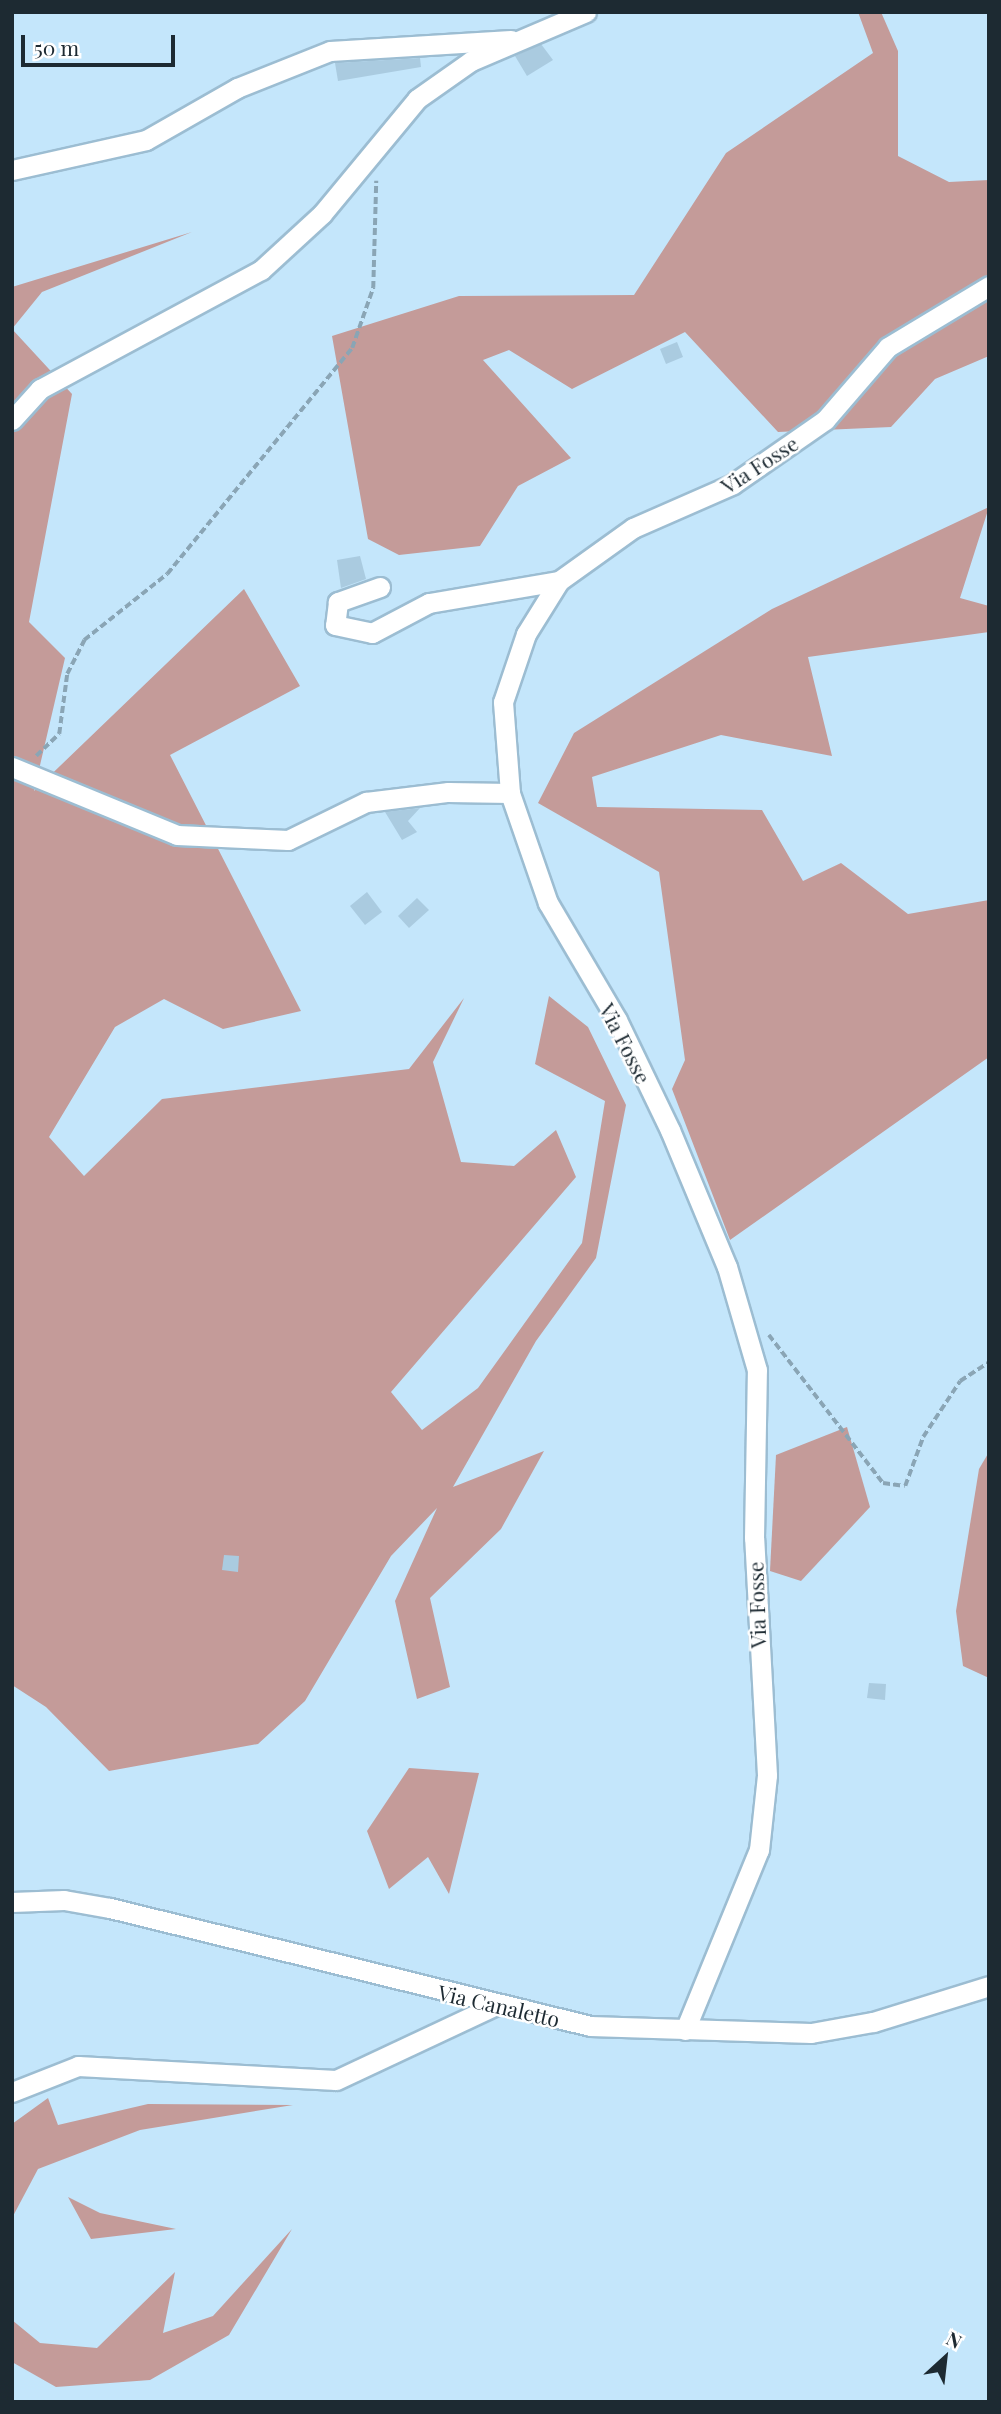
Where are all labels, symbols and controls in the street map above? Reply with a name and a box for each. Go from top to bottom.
scale bar [24,21,178,65]
text: 50 m [34,33,79,61]
street label: Via Fosse [716,430,802,498]
street label: Via Fosse [595,999,657,1087]
street label: Via Fosse [742,1561,770,1649]
street label: Via Canaletto [436,1979,562,2031]
north arrow [910,2323,980,2393]
text: N [943,2325,967,2354]

